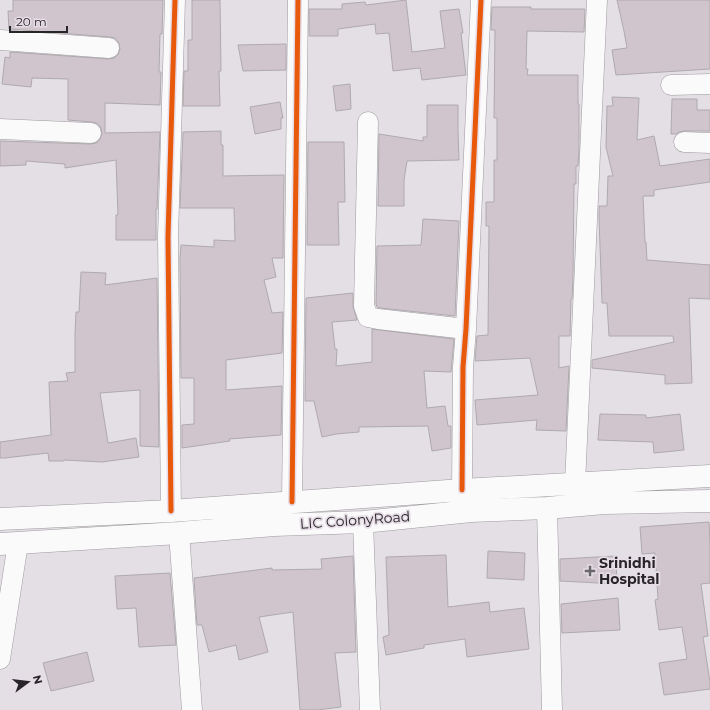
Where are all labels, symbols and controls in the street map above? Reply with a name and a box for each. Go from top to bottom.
scale bar [10,8,67,34]
text: 20 m [16,14,47,29]
street label: LIC ColonyRoad [299,507,411,533]
place label: Srinidhi Hospital [599,554,659,588]
marker: Srinidhi Hospital [584,565,596,577]
north arrow [8,662,48,702]
text: N [30,673,46,686]

